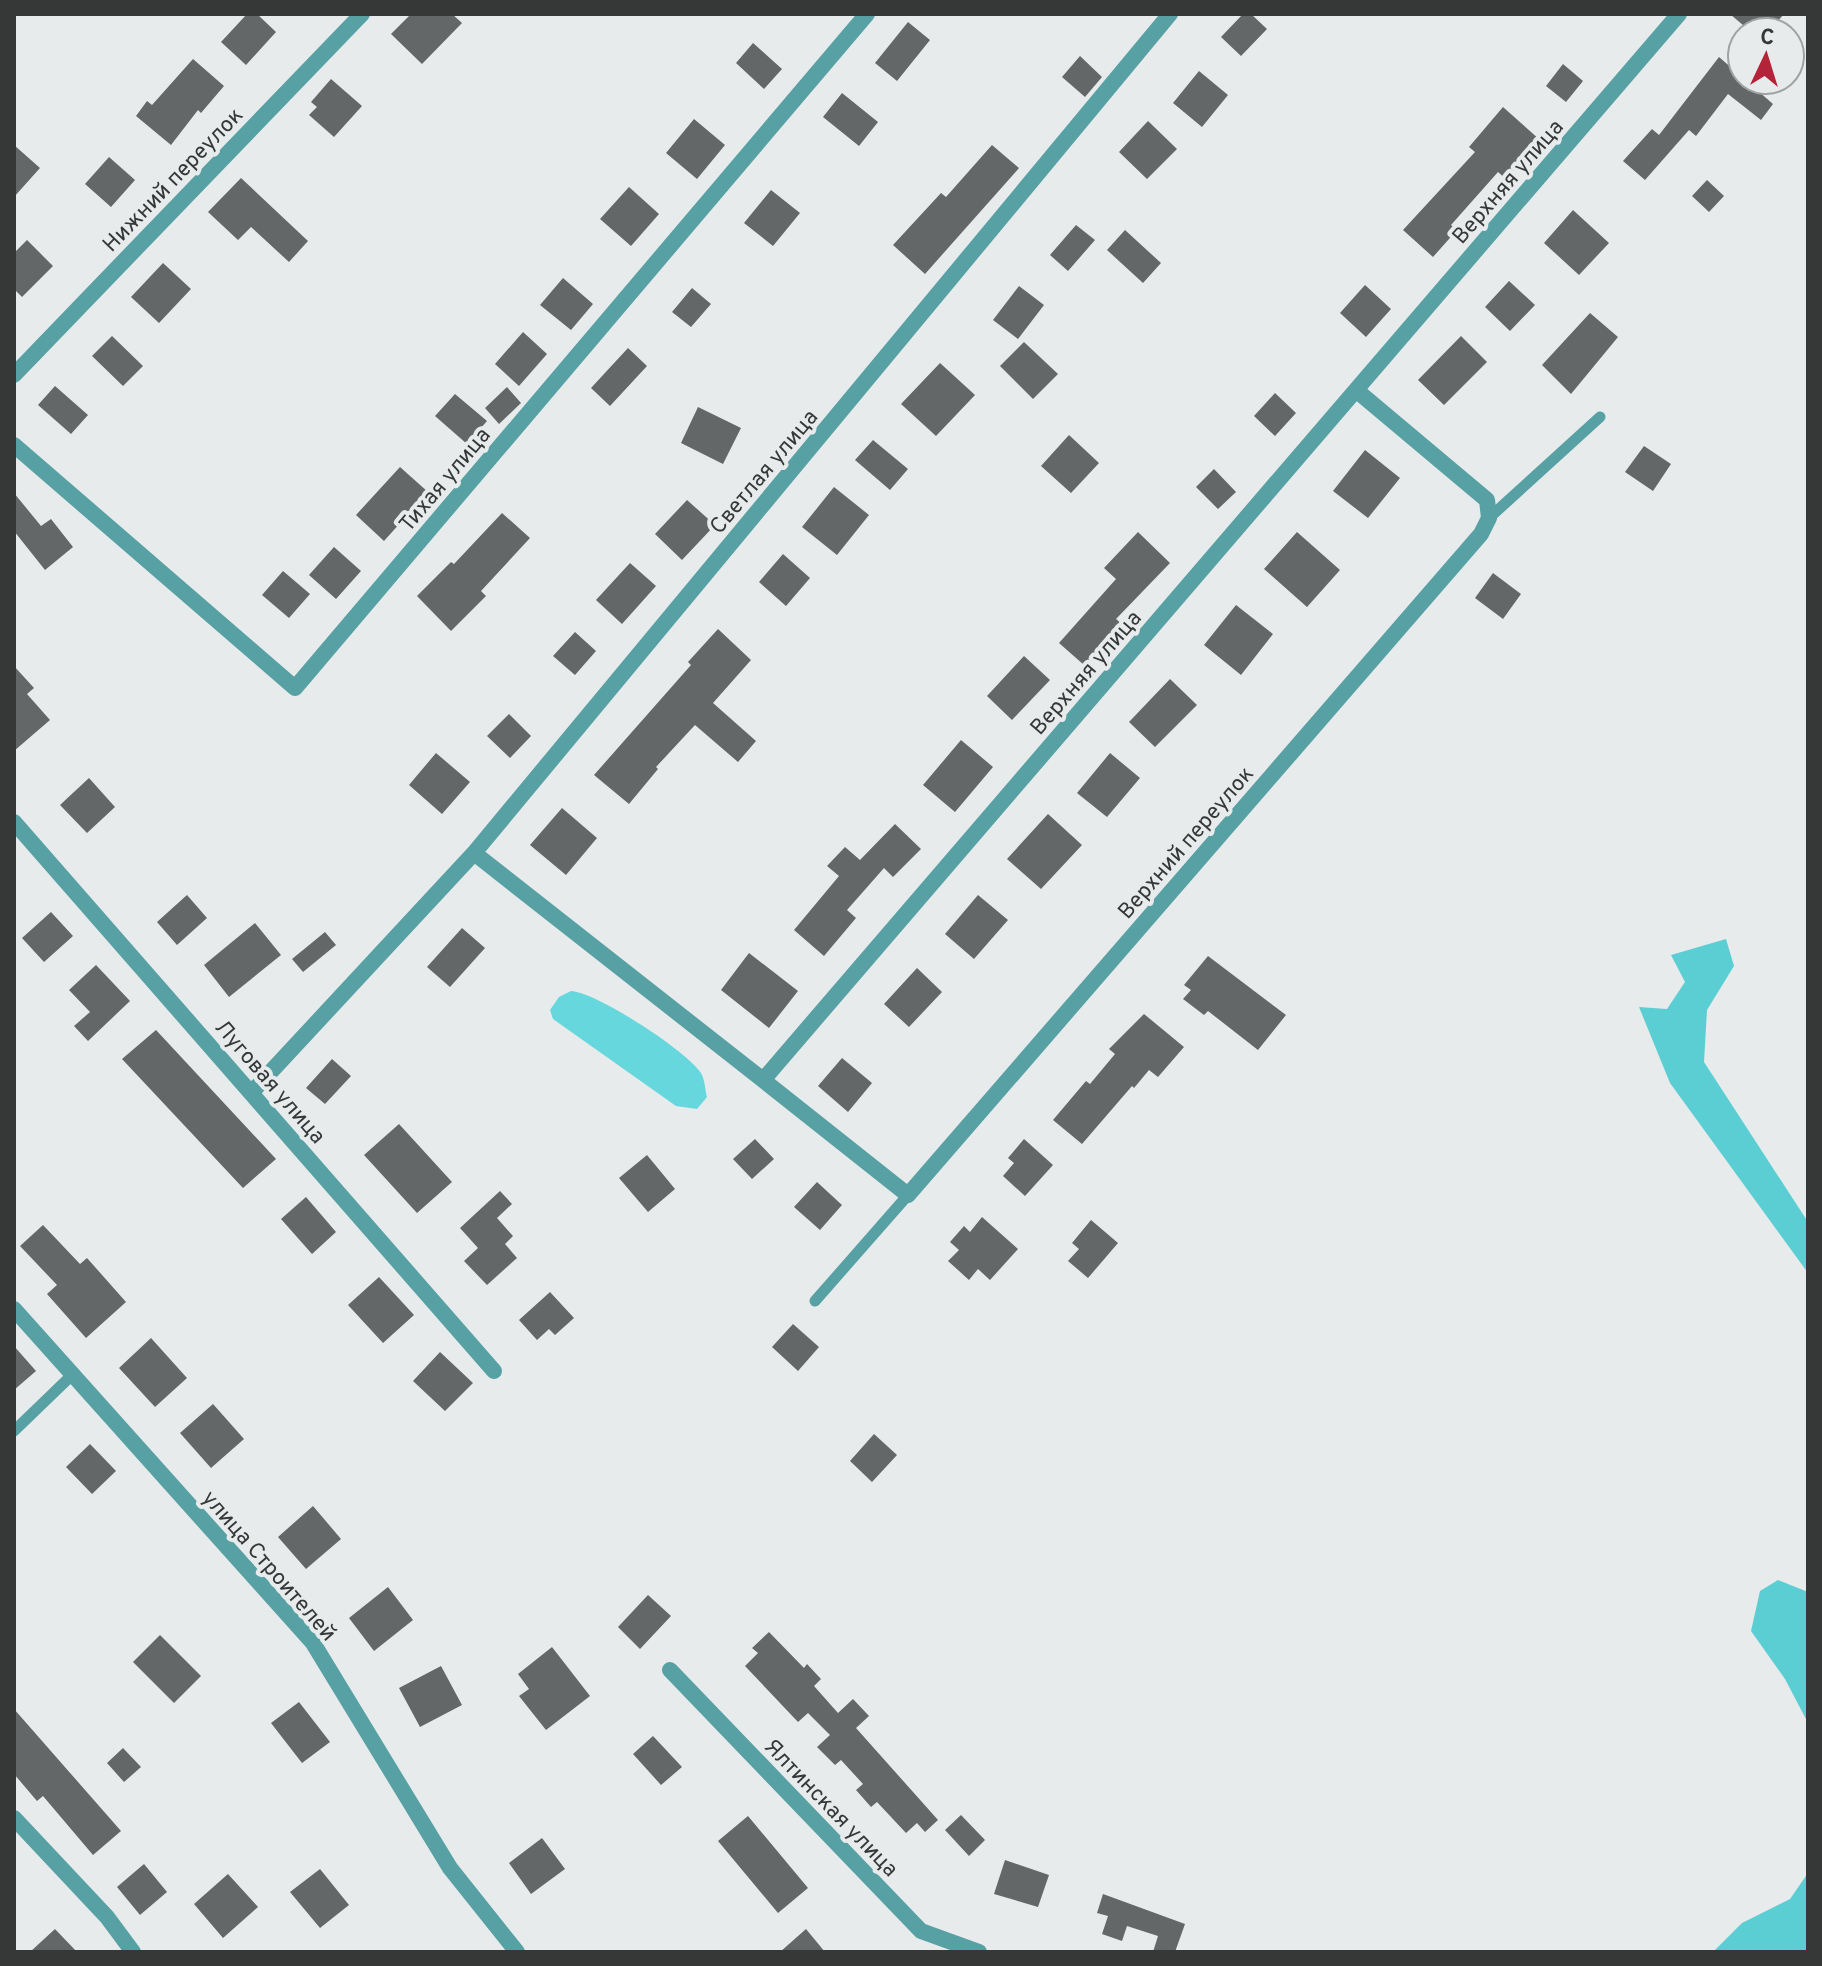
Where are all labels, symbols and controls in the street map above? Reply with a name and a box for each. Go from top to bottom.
north arrow [1726,16,1806,96]
text: С [1759,25,1775,53]
street label: Нижний переулок [98,103,250,259]
street label: Верхняя улица [1447,115,1570,250]
street label: Светлая улица [705,405,825,540]
street label: Тихая улица [395,423,497,538]
street label: Верхняя улица [1025,606,1148,741]
street label: Верхний переулок [1113,762,1261,926]
street label: Луговая улица [208,1015,330,1150]
street label: улица Строителей [195,1486,341,1648]
street label: Ялтинская улица [757,1734,903,1883]

